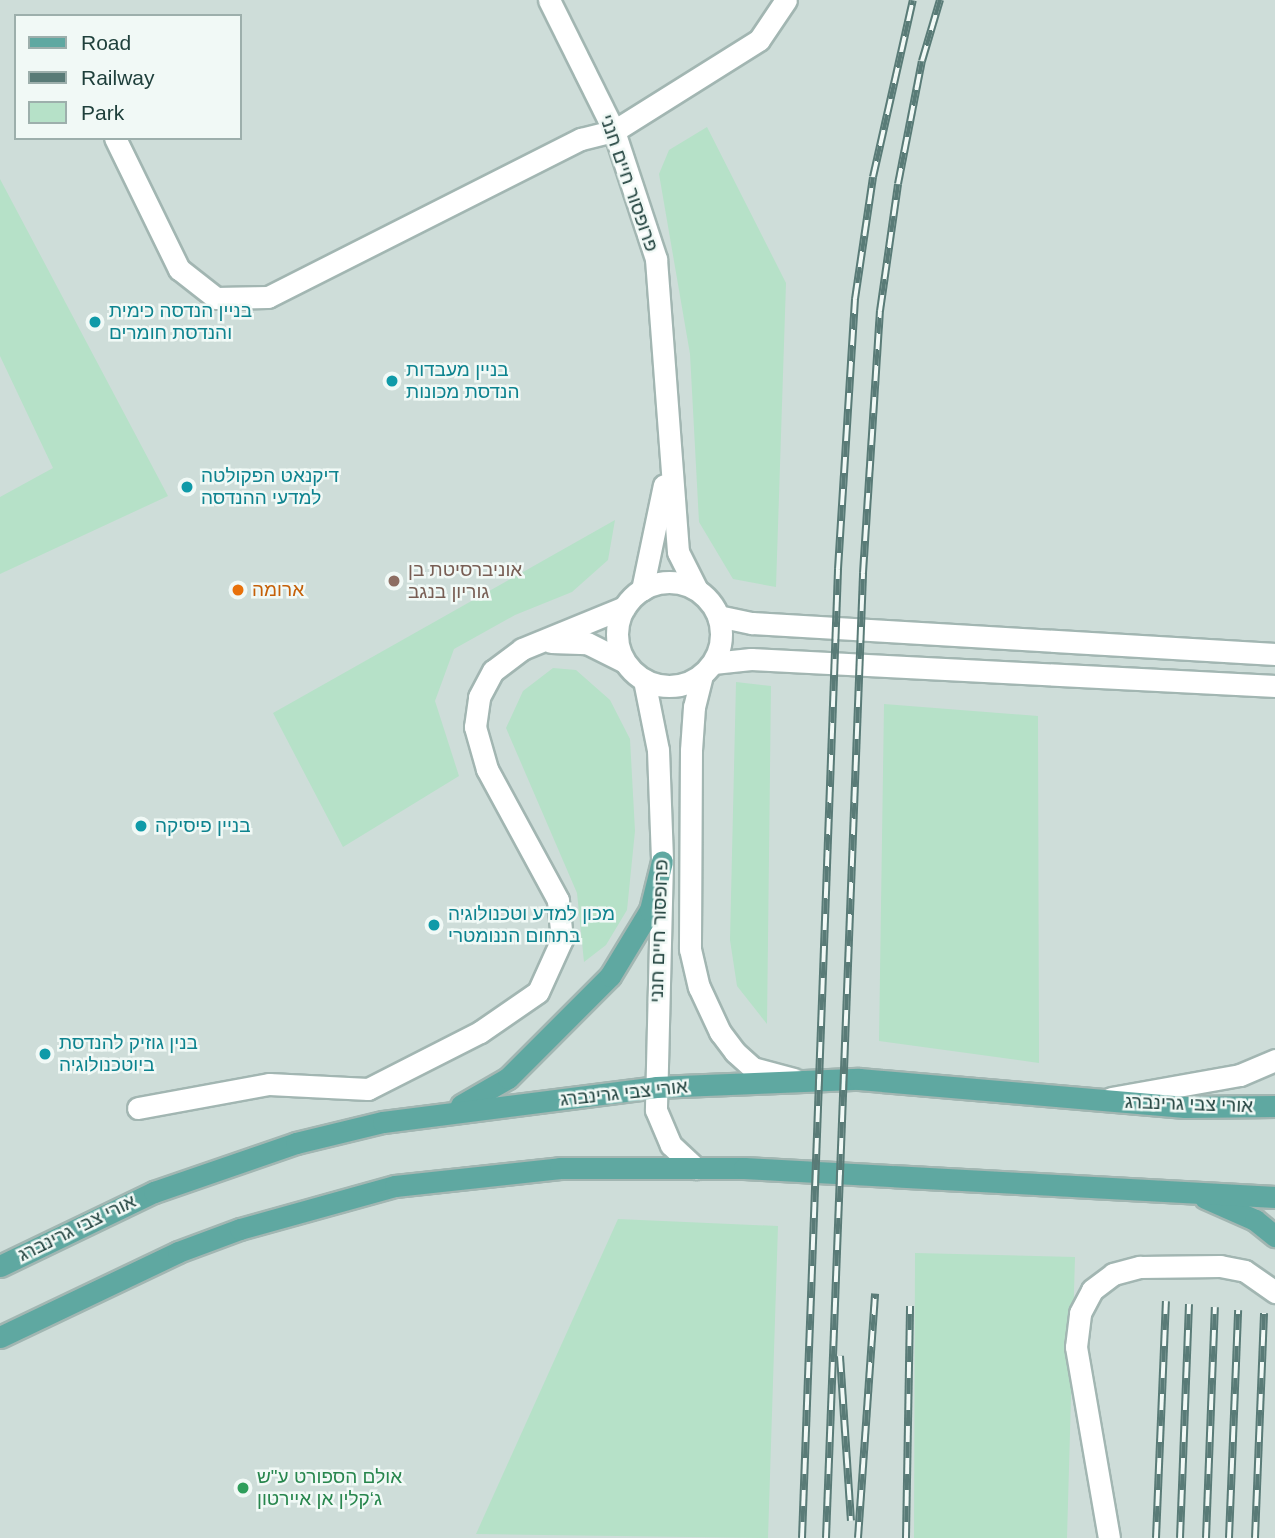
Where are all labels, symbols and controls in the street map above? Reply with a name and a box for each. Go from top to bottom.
legend [14,14,242,140]
text: Road [81,31,131,54]
text: Railway [81,66,155,89]
text: Park [81,101,124,124]
street label: פרופסור חיים חנני [595,111,663,255]
place label: בניין הנדסה כימית והנדסת חומרים [109,300,252,344]
marker: בניין הנדסה כימית והנדסת חומרים [87,314,103,330]
place label: בניין מעבדות הנדסת מכונות [406,359,519,403]
marker: בניין מעבדות הנדסת מכונות [384,373,400,389]
place label: דיקנאט הפקולטה למדעי ההנדסה [201,465,339,509]
marker: דיקנאט הפקולטה למדעי ההנדסה [179,479,195,495]
place label: אוניברסיטת בן גוריון בנגב [408,559,522,603]
marker: אוניברסיטת בן גוריון בנגב [386,573,402,589]
place label: ארומה [252,579,304,601]
marker: ארומה [230,582,246,598]
place label: בניין פיסיקה [155,815,251,837]
marker: בניין פיסיקה [133,818,149,834]
street label: פרופסור חיים חנני [645,859,673,1003]
place label: מכון למדע וטכנולוגיה בתחום הננומטרי [448,903,615,947]
marker: מכון למדע וטכנולוגיה בתחום הננומטרי [426,917,442,933]
place label: בנין גוזיק להנדסת ביוטכנולוגיה [59,1032,198,1076]
marker: בנין גוזיק להנדסת ביוטכנולוגיה [37,1046,53,1062]
street label: אורי צבי גרינברג [559,1075,689,1111]
street label: אורי צבי גרינברג [1125,1090,1253,1118]
street label: אורי צבי גרינברג [14,1190,140,1266]
place label: אולם הספורט ע"ש ג‘קלין אן איירטון [257,1466,402,1510]
marker: אולם הספורט ע"ש ג‘קלין אן איירטון [235,1480,251,1496]

